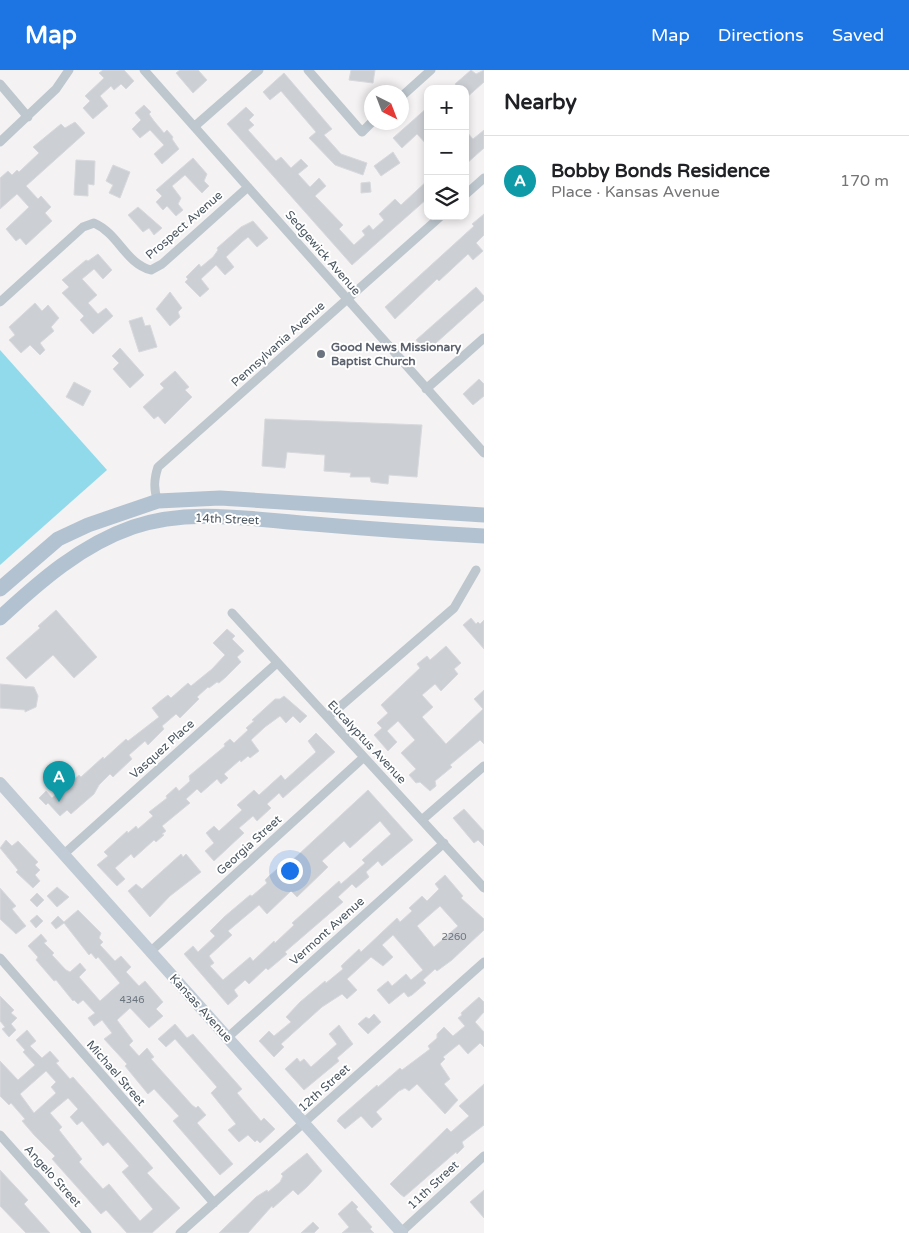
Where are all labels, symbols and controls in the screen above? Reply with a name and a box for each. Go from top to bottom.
text: Map [25,21,77,50]
text: Map [651,24,690,46]
text: Directions [718,24,804,46]
text: Saved [832,24,884,46]
north arrow [364,85,409,130]
map controls [424,85,469,220]
button: + [424,85,469,130]
text: Nearby [504,90,577,115]
button: − [424,130,469,175]
text: Bobby Bonds Residence [551,160,770,182]
text: A [514,171,526,191]
text: 170 m [840,171,889,191]
button: layers [424,175,469,220]
text: Place · Kansas Avenue [551,182,720,202]
street label: Prospect Avenue [143,188,225,262]
street label: Sedgewick Avenue [282,208,364,298]
street label: Pennsylvania Avenue [229,298,328,390]
place label: Good News Missionary Baptist Church [331,340,462,369]
marker: Good News Missionary Baptist Church [315,348,327,360]
street label: 14th Street [195,511,260,527]
street label: Eucalyptus Avenue [325,698,409,787]
street label: Vasquez Place [127,716,197,782]
pin: A [43,761,75,802]
street label: Georgia Street [214,812,285,878]
your location [277,858,303,884]
street label: Vermont Avenue [287,894,367,968]
house number: 2260 [441,931,467,943]
street label: Kansas Avenue [167,971,235,1045]
house number: 4346 [119,994,145,1006]
street label: Michael Street [84,1037,148,1109]
street label: 12th Street [295,1061,353,1115]
street label: Angelo Street [22,1142,85,1210]
street label: 11th Street [405,1158,462,1212]

